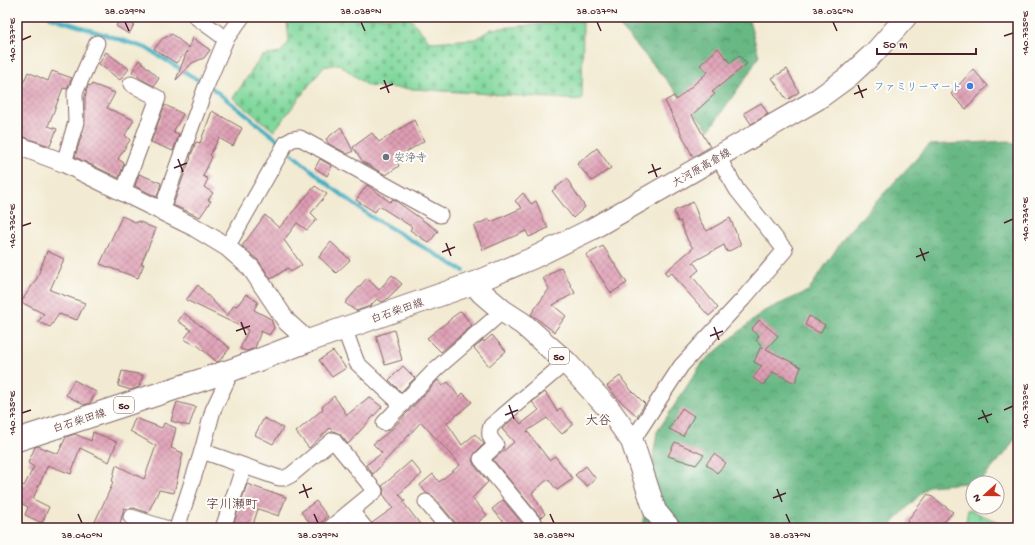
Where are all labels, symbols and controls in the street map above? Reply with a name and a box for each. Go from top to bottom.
text: 38.039°N [104,6,146,18]
text: 38.038°N [339,6,382,18]
text: 38.037°N [576,6,618,18]
text: 38.036°N [812,6,854,18]
text: 140.735°E [1020,10,1032,56]
text: 140.737°E [7,17,19,63]
scale bar [877,30,976,56]
text: 50 m [883,39,908,53]
marker: ファミリーマート [965,81,975,91]
place label: ファミリーマート [874,82,962,94]
street label: 大河原高倉線 [670,146,734,190]
marker: 安浄寺 [381,152,391,162]
place label: 安浄寺 [394,152,427,165]
text: 140.734°E [1020,197,1032,242]
text: 140.736°E [7,203,19,249]
street label: 白石柴田線 [369,296,426,327]
road number: 50 [549,348,569,364]
text: 140.733°E [1020,383,1032,429]
text: 140.735°E [7,390,19,436]
road number: 50 [114,397,134,413]
street label: 白石柴田線 [51,407,108,436]
district label: 大谷 [585,413,611,429]
north arrow [965,475,1005,515]
text: N [971,492,984,503]
district label: 字川瀬町 [206,498,258,513]
text: 38.040°N [61,530,103,542]
text: 38.039°N [297,530,339,542]
text: 38.038°N [532,530,575,542]
text: 38.037°N [769,530,811,542]

